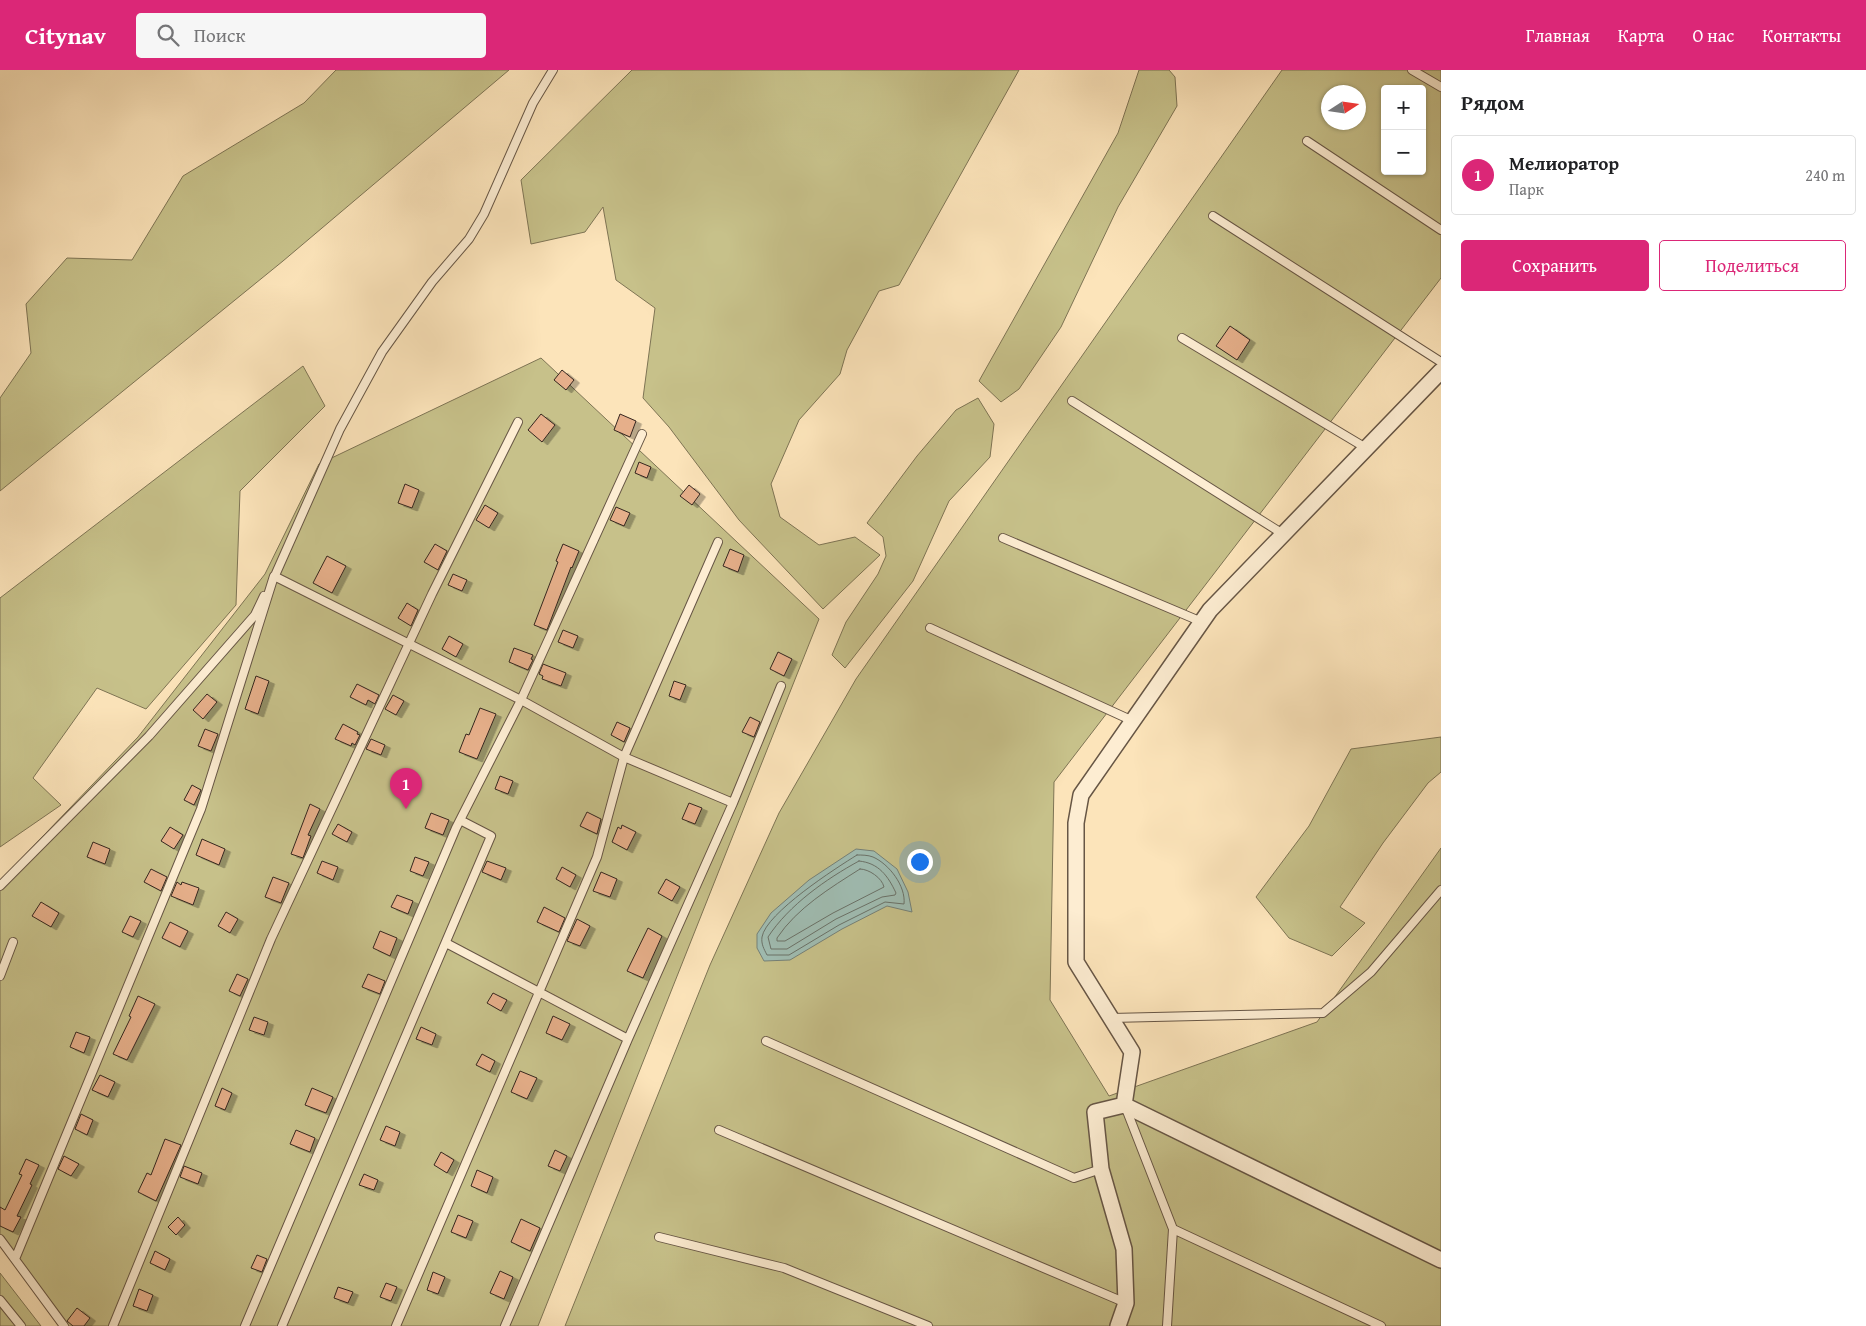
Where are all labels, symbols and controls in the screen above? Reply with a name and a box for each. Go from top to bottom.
search box [136,13,486,58]
text: Citynav [25,18,106,53]
icon: search [154,21,182,49]
text: Поиск [194,21,245,49]
text: Главная [1526,22,1590,49]
text: Карта [1618,22,1664,49]
text: О нас [1692,22,1734,49]
text: Контакты [1762,22,1841,49]
north arrow [1321,85,1366,130]
map controls [1381,85,1426,175]
button: + [1381,85,1426,130]
text: Рядом [1461,87,1524,118]
button: − [1381,130,1426,175]
text: Мелиоратор [1509,149,1619,177]
text: 1 [1474,163,1482,187]
text: 240 m [1805,163,1845,187]
text: Парк [1509,177,1544,201]
button: Сохранить [1461,240,1649,291]
button: Поделиться [1659,240,1846,291]
pin: 1 [390,768,422,809]
your location [907,849,933,875]

